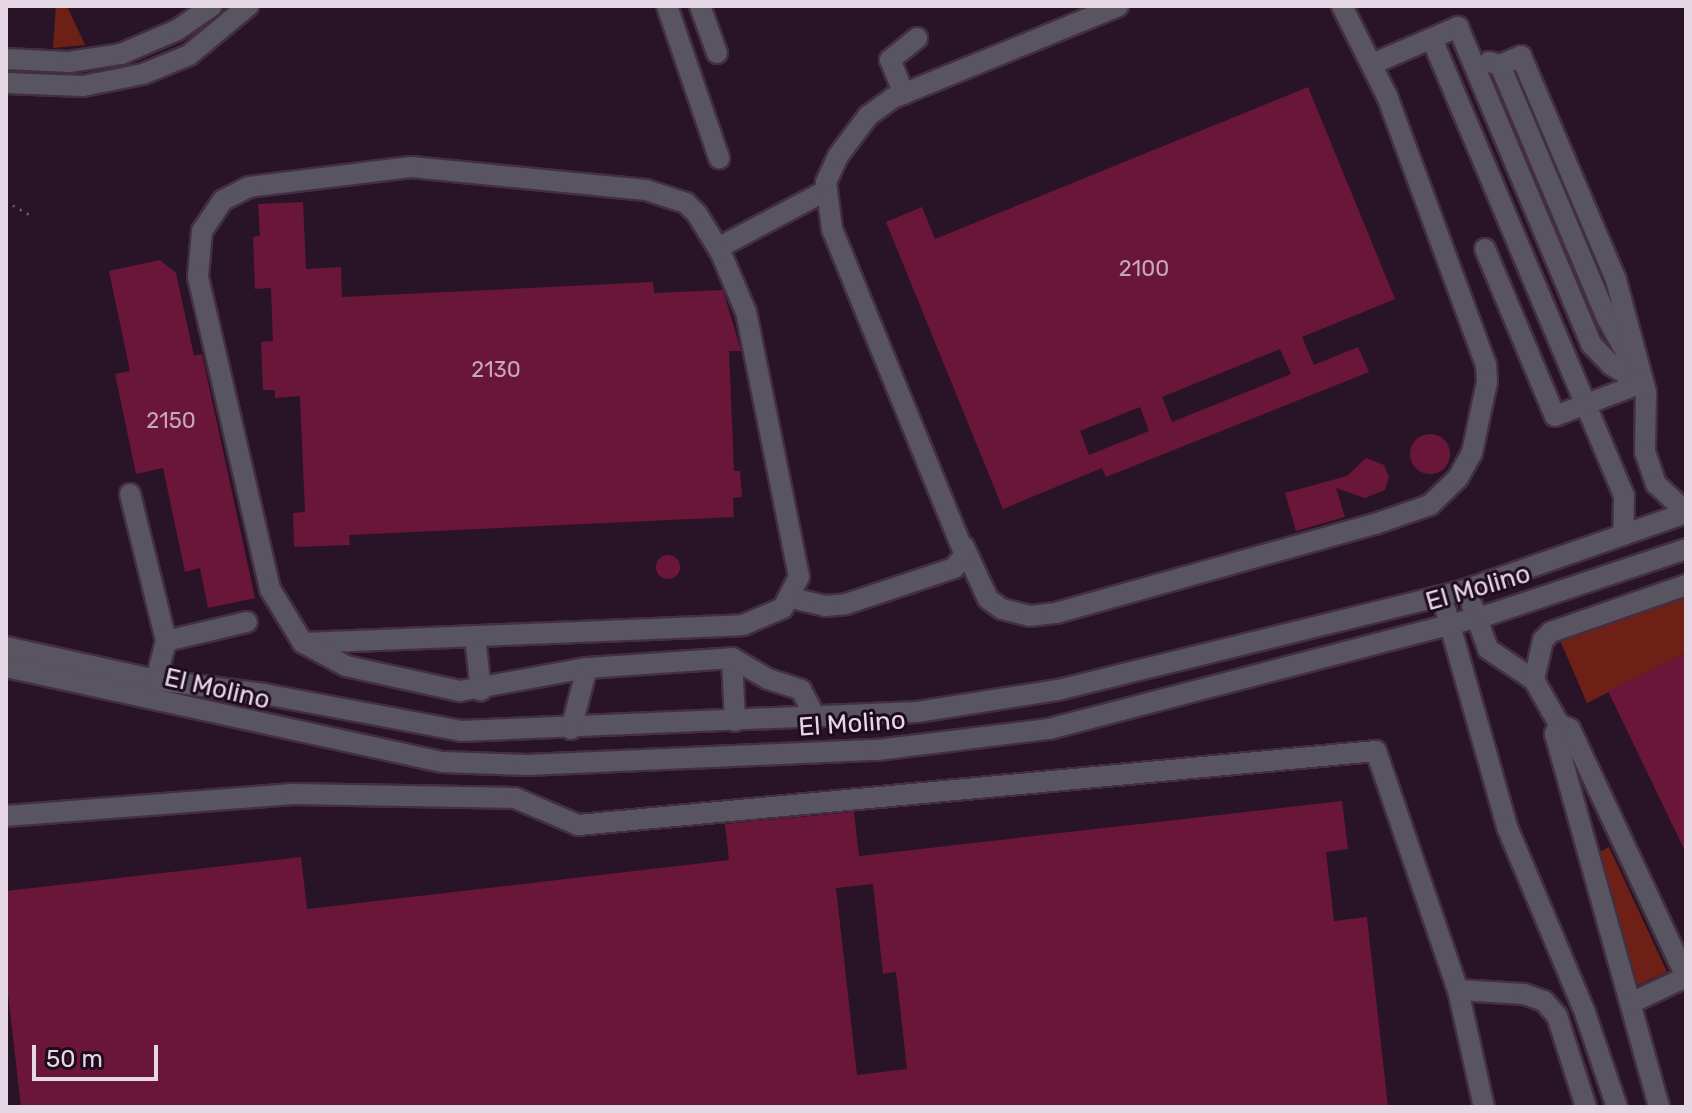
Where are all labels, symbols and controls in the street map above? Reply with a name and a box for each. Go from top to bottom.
house number: 2100 [1119,256,1169,282]
house number: 2130 [471,357,521,383]
house number: 2150 [146,408,196,434]
street label: El Molino [1422,558,1534,618]
street label: El Molino [161,662,273,716]
street label: El Molino [797,705,907,743]
scale bar [36,1029,162,1079]
text: 50 m [46,1045,103,1073]

